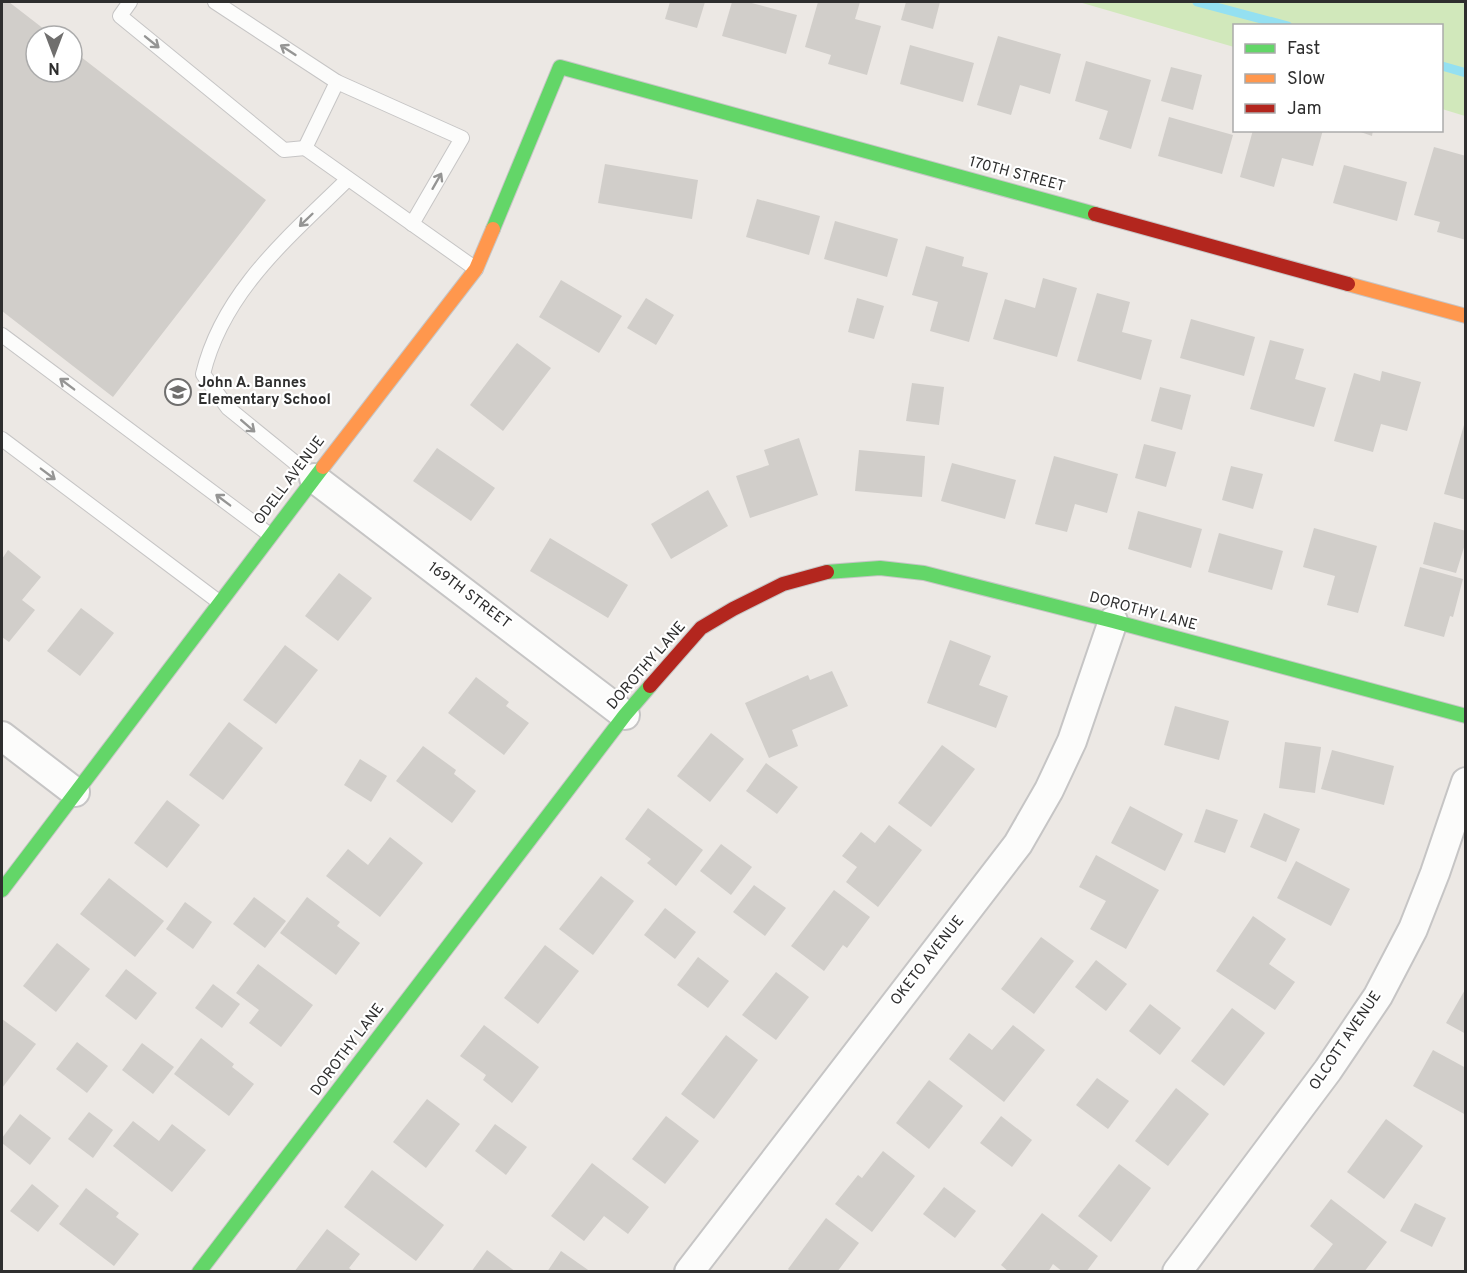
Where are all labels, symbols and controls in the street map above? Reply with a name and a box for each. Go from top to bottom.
north arrow [24,24,84,84]
legend [1233,24,1443,132]
one-way arrow [144,35,159,49]
text: Fast [1287,38,1320,61]
one-way arrow [280,43,297,56]
text: N [48,57,60,77]
text: Slow [1287,68,1325,91]
text: Jam [1287,98,1322,121]
street label: 170TH STREET [967,153,1067,197]
one-way arrow [431,173,443,190]
one-way arrow [299,213,314,227]
place label: John A. Bannes Elementary School [198,374,331,410]
one-way arrow [59,377,75,390]
school or university icon: John A. Bannes Elementary School [163,377,193,407]
one-way arrow [240,419,255,433]
street label: ODELL AVENUE [250,433,330,529]
one-way arrow [40,468,56,480]
one-way arrow [215,494,231,507]
street label: 169TH STREET [424,559,514,633]
street label: DOROTHY LANE [1087,588,1199,636]
street label: DOROTHY LANE [603,618,691,714]
street label: OKETO AVENUE [887,912,969,1010]
street label: OLCOTT AVENUE [1306,988,1386,1094]
street label: DOROTHY LANE [307,1000,389,1100]

